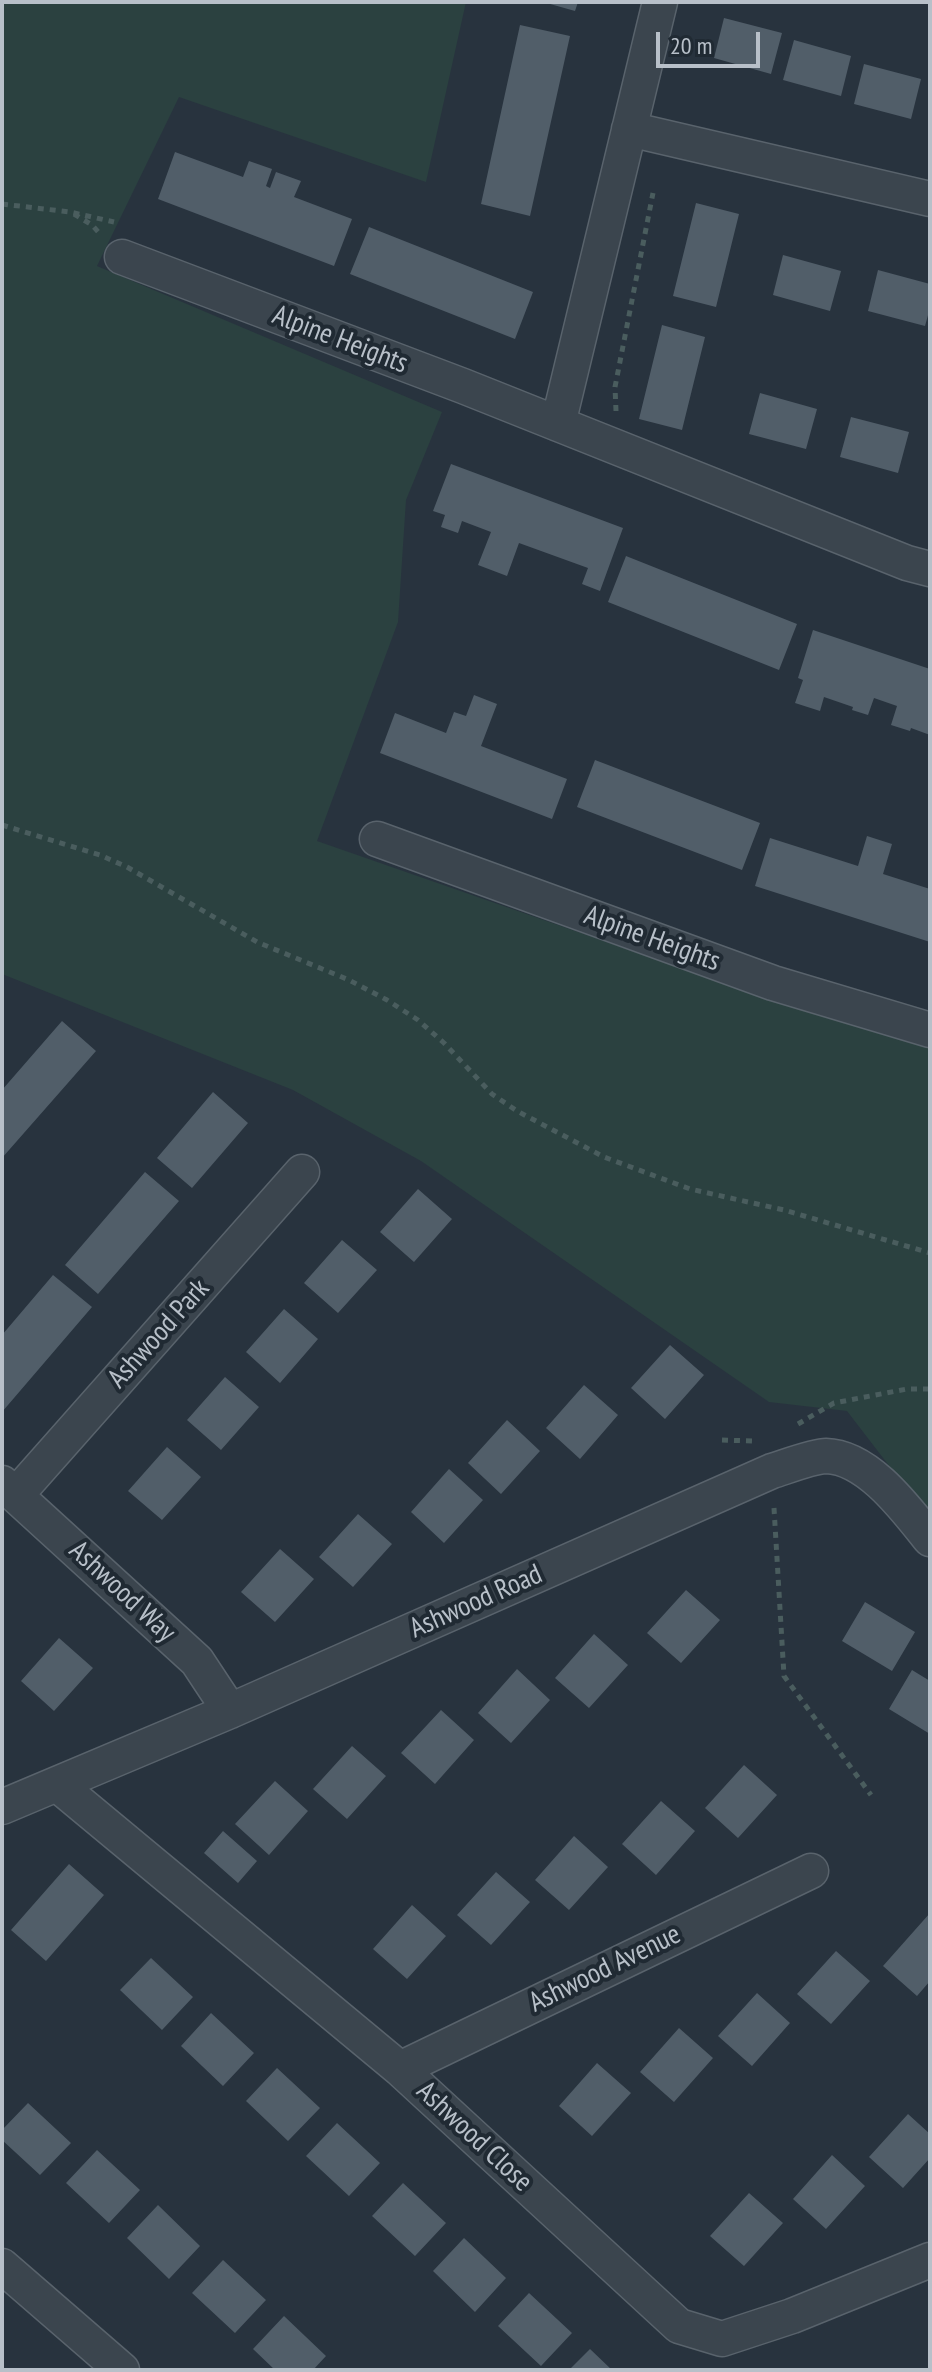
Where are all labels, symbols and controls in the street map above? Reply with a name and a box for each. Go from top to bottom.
scale bar [660,16,764,66]
text: 20 m [670,30,712,61]
street label: Alpine Heights [268,299,412,381]
street label: Alpine Heights [580,899,724,979]
street label: Ashwood Park [101,1273,217,1395]
street label: Ashwood Way [62,1534,182,1650]
street label: Ashwood Road [405,1558,547,1646]
street label: Ashwood Avenue [524,1918,686,2020]
street label: Ashwood Close [409,2075,539,2199]

